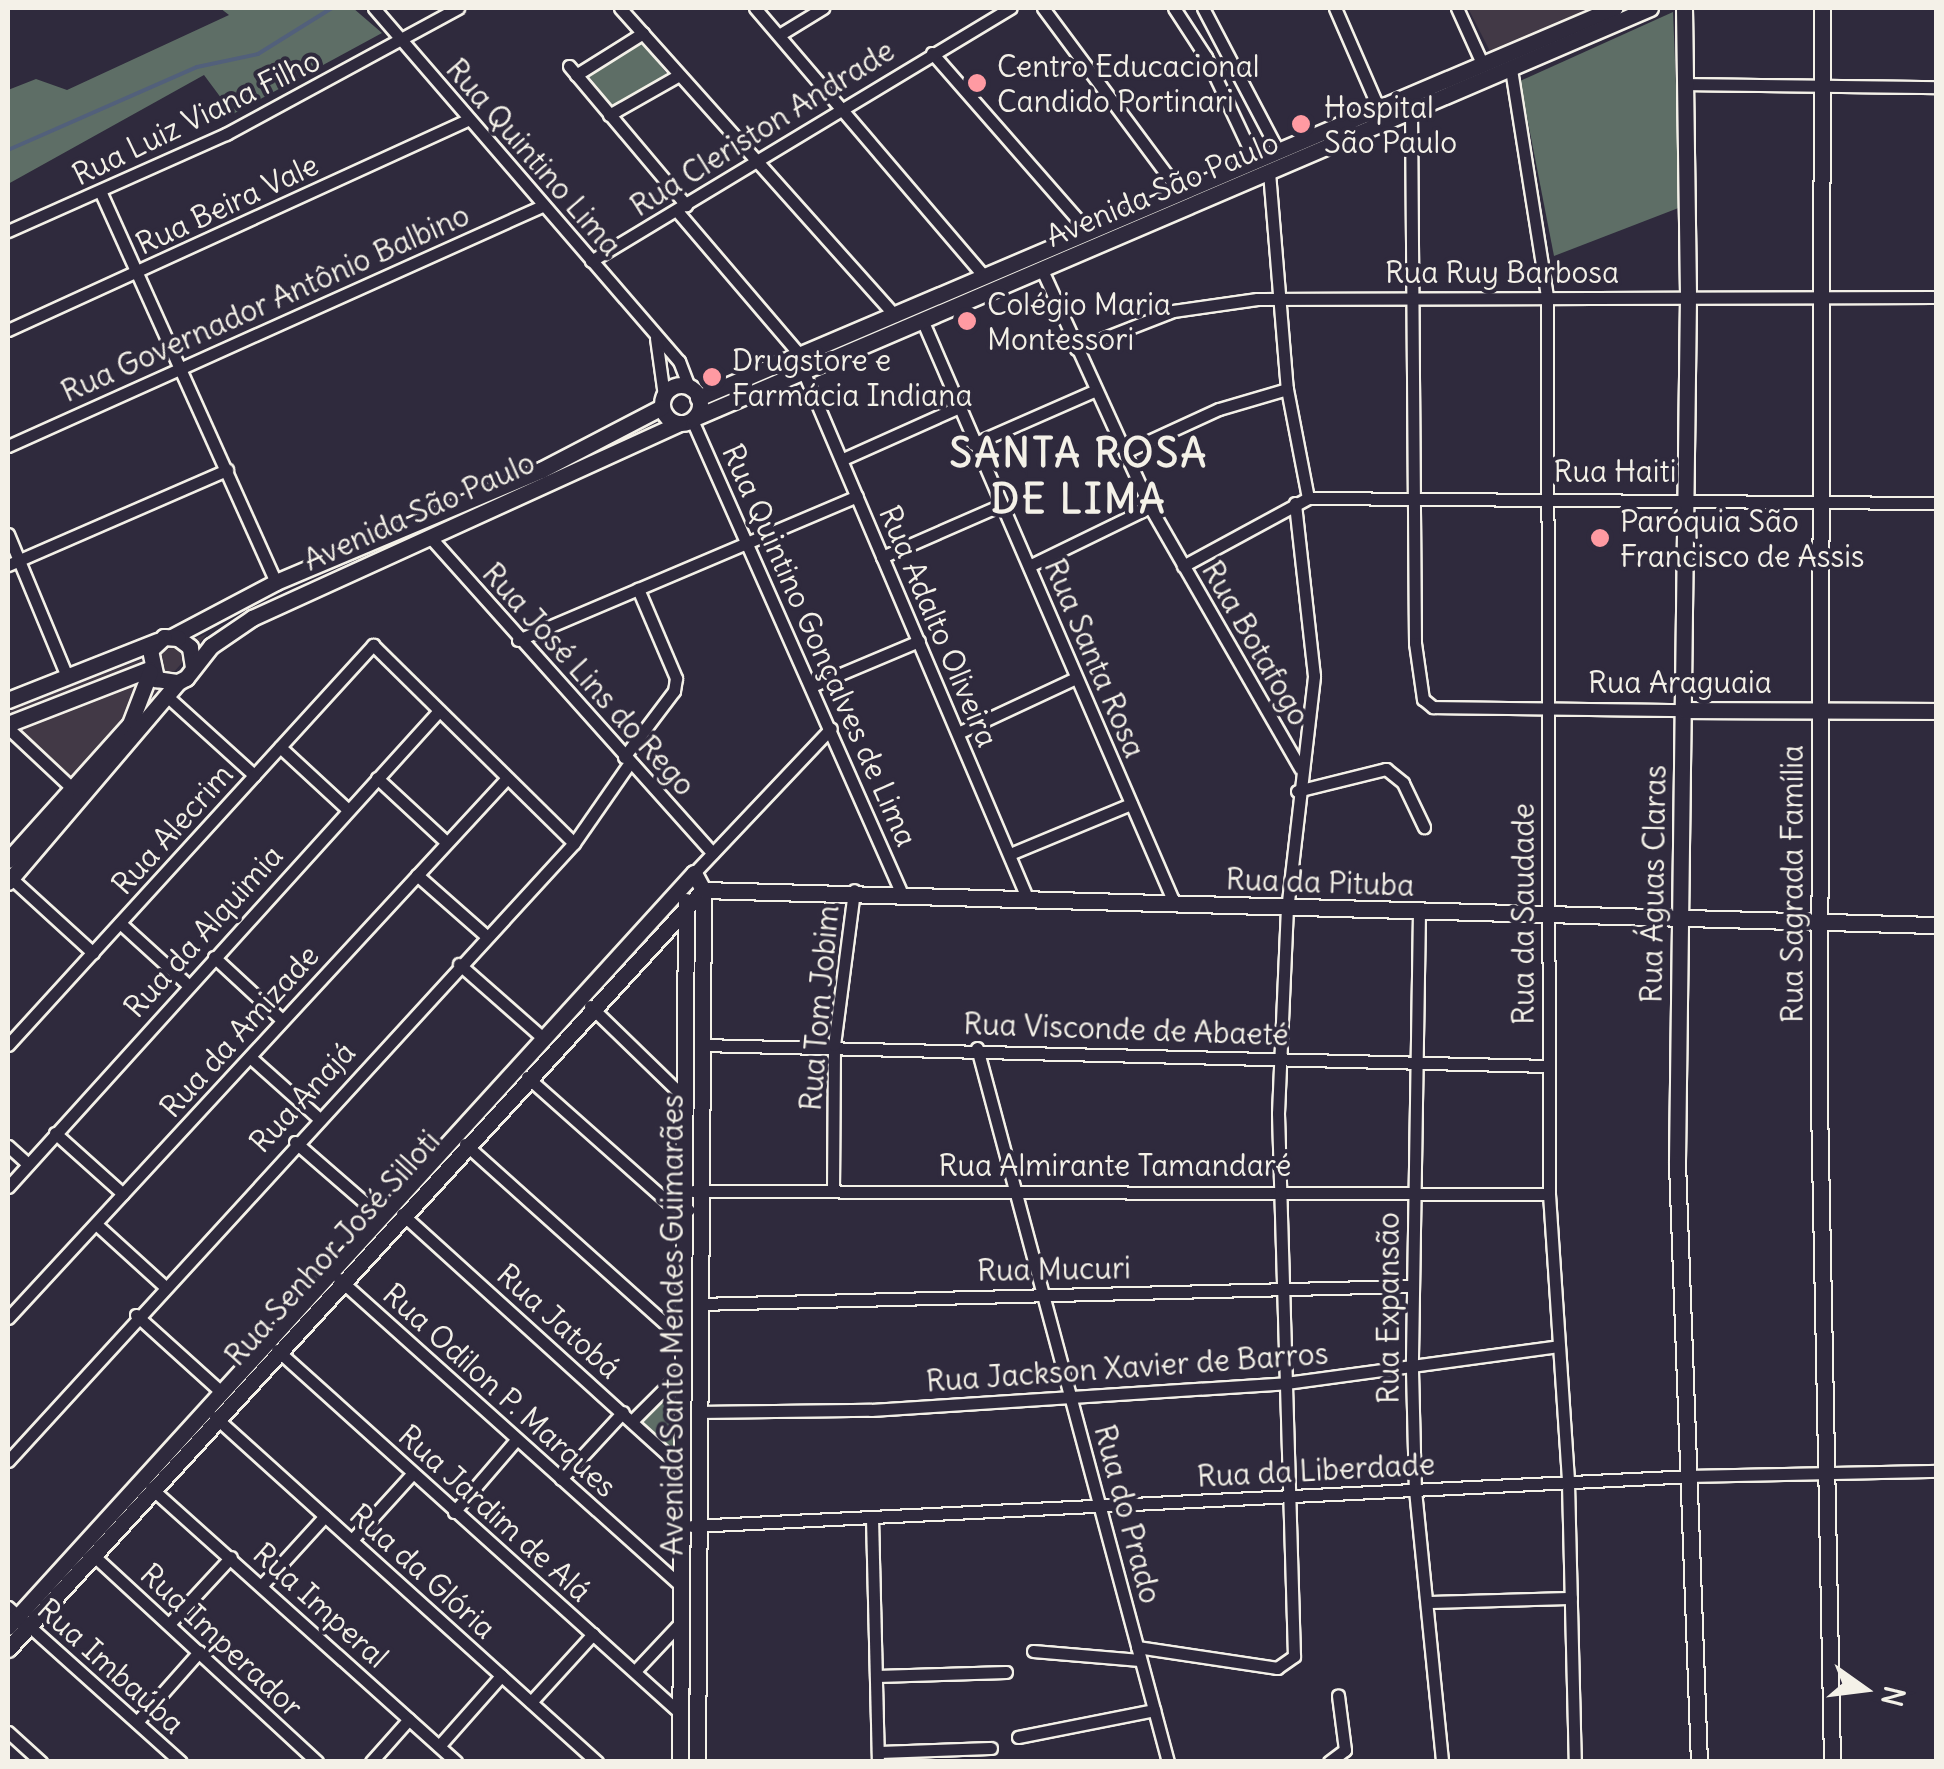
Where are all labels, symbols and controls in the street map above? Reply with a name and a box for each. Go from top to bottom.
street label: Rua Cleriston Andrade [623,32,901,224]
street label: Rua Luiz Viana Filho [66,41,326,193]
place label: Centro Educacional Candido Portinari [997,48,1260,118]
street label: Rua Quintino Lima [439,51,629,263]
marker: Centro Educacional Candido Portinari [966,72,988,94]
place label: Hospital São Paulo [1324,89,1457,160]
marker: Hospital São Paulo [1288,111,1314,137]
street label: Avenida São Paulo [1040,124,1284,254]
street label: Rua Beira Vale [130,146,324,262]
street label: Rua Governador Antônio Balbino [55,197,475,409]
street label: Rua Ruy Barbosa [1385,254,1619,290]
place label: Colégio Maria Montessori [987,286,1171,356]
marker: Colégio Maria Montessori [956,310,978,332]
place label: Drugstore e Farmácia Indiana [732,342,973,412]
marker: Drugstore e Farmácia Indiana [701,366,723,388]
district label: SANTA ROSA DE LIMA [949,429,1209,523]
street label: Rua Quintino Gonçalves de Lima [715,438,925,852]
street label: Avenida São Paulo [298,444,540,578]
street label: Rua Haiti [1554,453,1676,489]
street label: Rua Adalto Oliveira [872,500,1006,752]
place label: Paróquia São Francisco de Assis [1620,503,1864,574]
marker: Paróquia São Francisco de Assis [1589,527,1611,549]
street label: Rua Santa Rosa [1037,553,1153,763]
street label: Rua Botafogo [1194,554,1318,732]
street label: Rua José Lins do Rego [475,555,703,803]
street label: Rua Araguaia [1588,664,1772,700]
street label: Rua Sagrada Família [1774,745,1810,1023]
street label: Rua Alecrim [104,756,240,902]
street label: Rua Águas Claras [1633,765,1673,1003]
street label: Rua da Saudade [1505,803,1541,1025]
street label: Rua da Alquimia [116,837,290,1025]
street label: Rua da Pituba [1225,861,1415,903]
street label: Rua Tom Jobim [792,904,846,1112]
street label: Rua da Amizade [152,937,326,1125]
street label: Rua Visconde de Abaeté [963,1005,1289,1053]
street label: Rua Anajá [242,1034,362,1160]
street label: Avenida Santo Mendes Guimarães [654,1095,690,1555]
street label: Rua Senhor José Silloti [217,1123,447,1373]
street label: Rua Almirante Tamandaré [939,1147,1291,1183]
street label: Rua Expansão [1370,1212,1406,1404]
street label: Rua Mucuri [977,1250,1131,1288]
street label: Rua Jatobá [490,1256,628,1386]
street label: Rua Odilon P. Marques [376,1276,624,1504]
street label: Rua Jackson Xavier de Barros [925,1335,1329,1399]
street label: Rua Jardim de Alá [391,1417,599,1609]
street label: Rua do Prado [1087,1421,1169,1607]
street label: Rua da Liberdade [1196,1446,1436,1494]
street label: Rua da Glória [343,1496,503,1646]
street label: Rua Imperal [246,1535,396,1675]
street label: Rua Imperador [133,1556,311,1724]
street label: Rua Imbaúba [30,1591,192,1741]
north arrow [1814,1639,1914,1739]
text: N [1873,1683,1913,1710]

